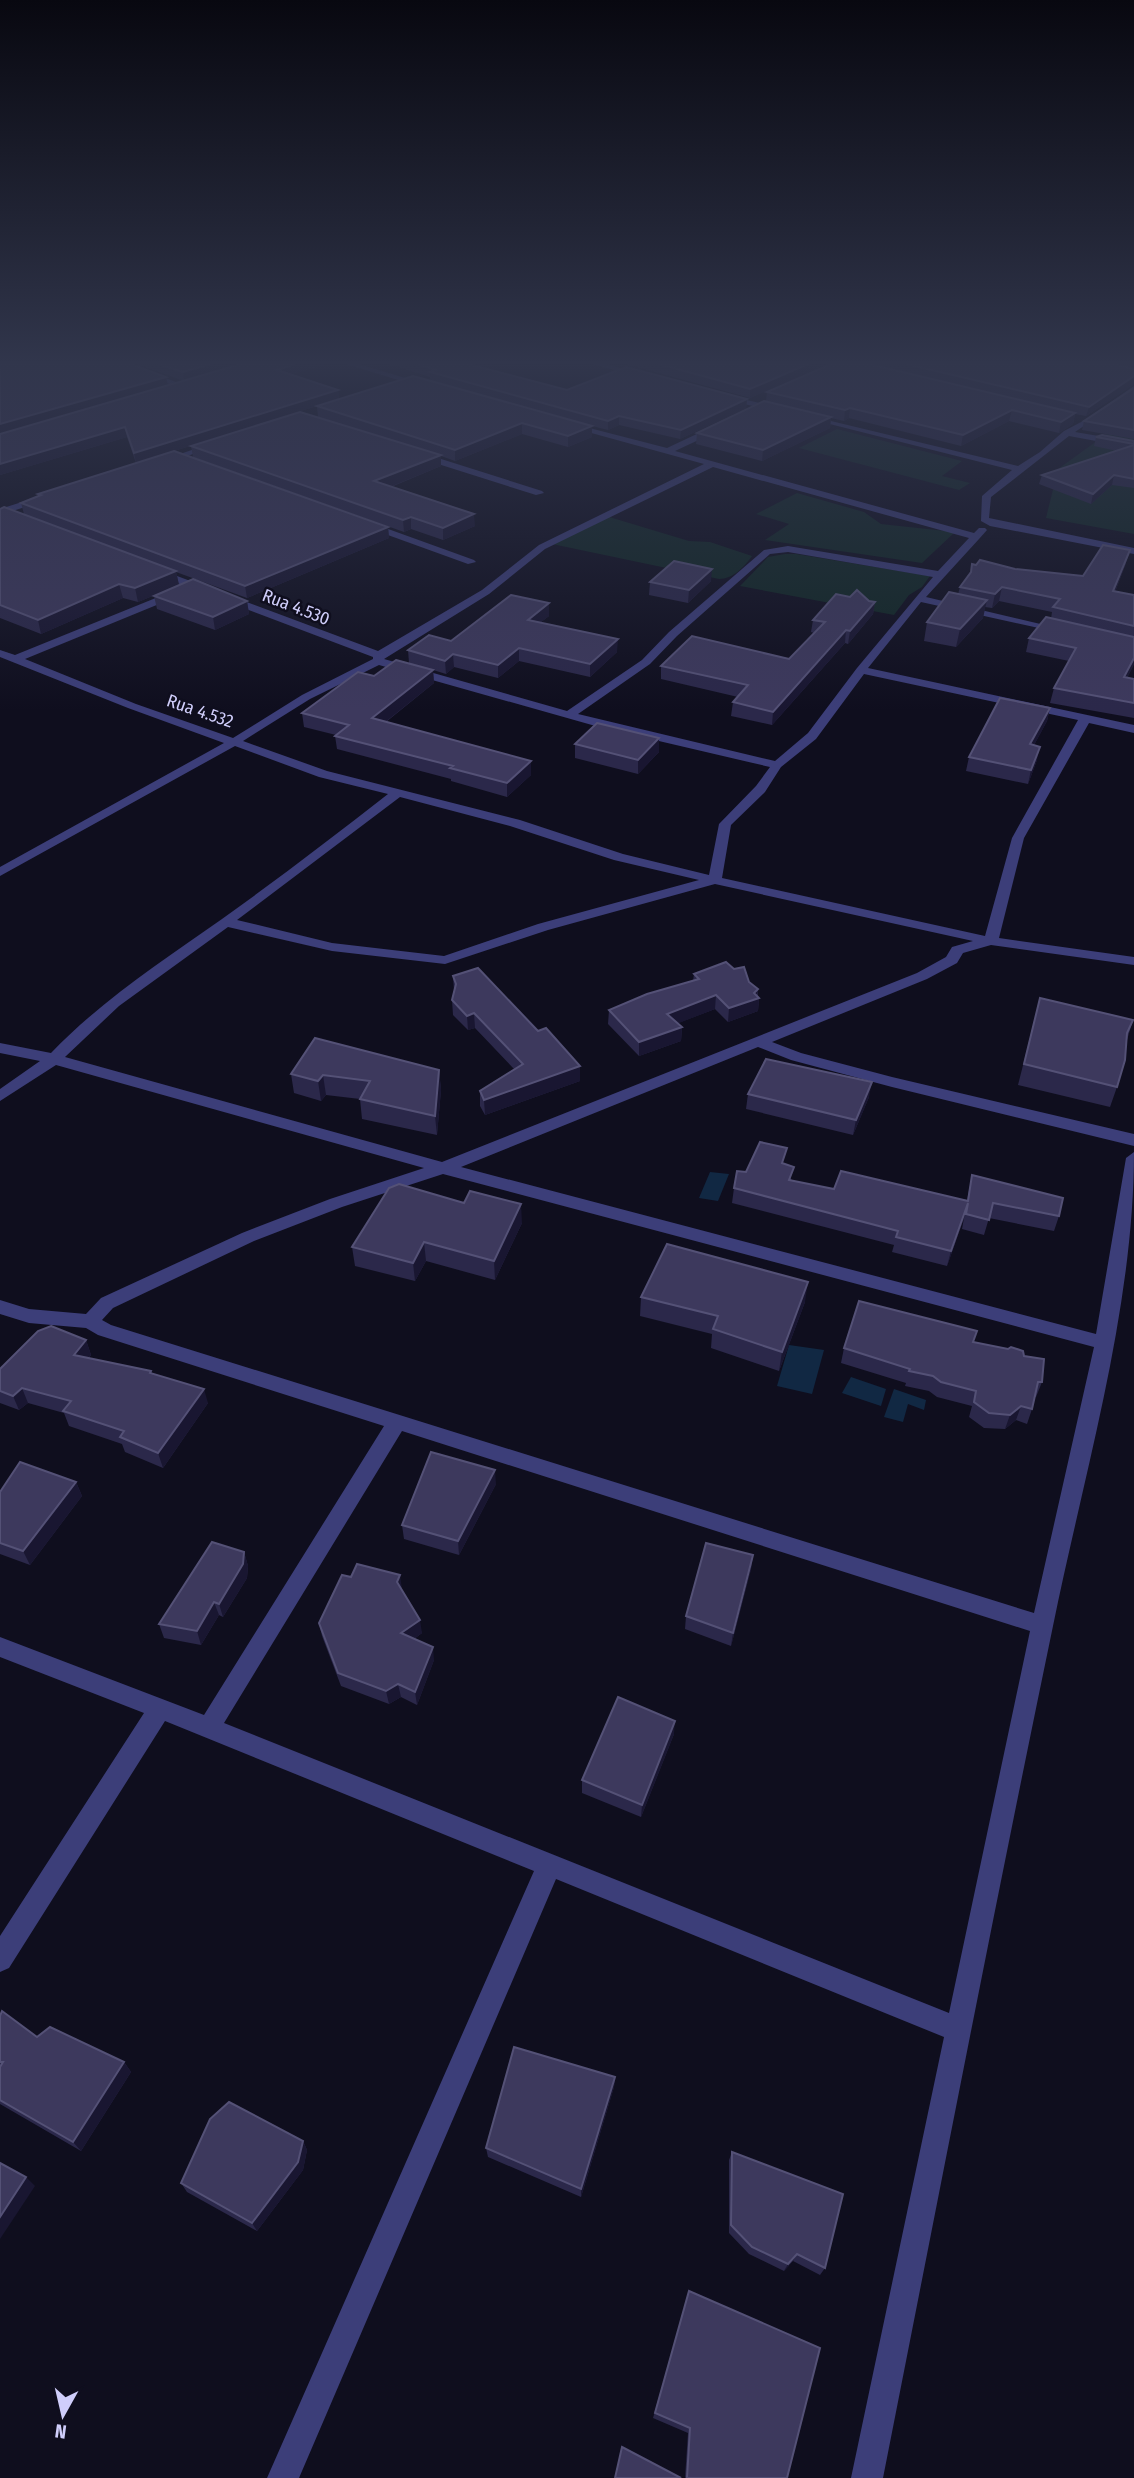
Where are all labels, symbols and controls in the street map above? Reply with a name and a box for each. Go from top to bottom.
street label: Rua 4.530 [259,584,333,630]
street label: Rua 4.532 [164,689,236,733]
north arrow [28,2380,98,2450]
text: N [53,2419,68,2444]

